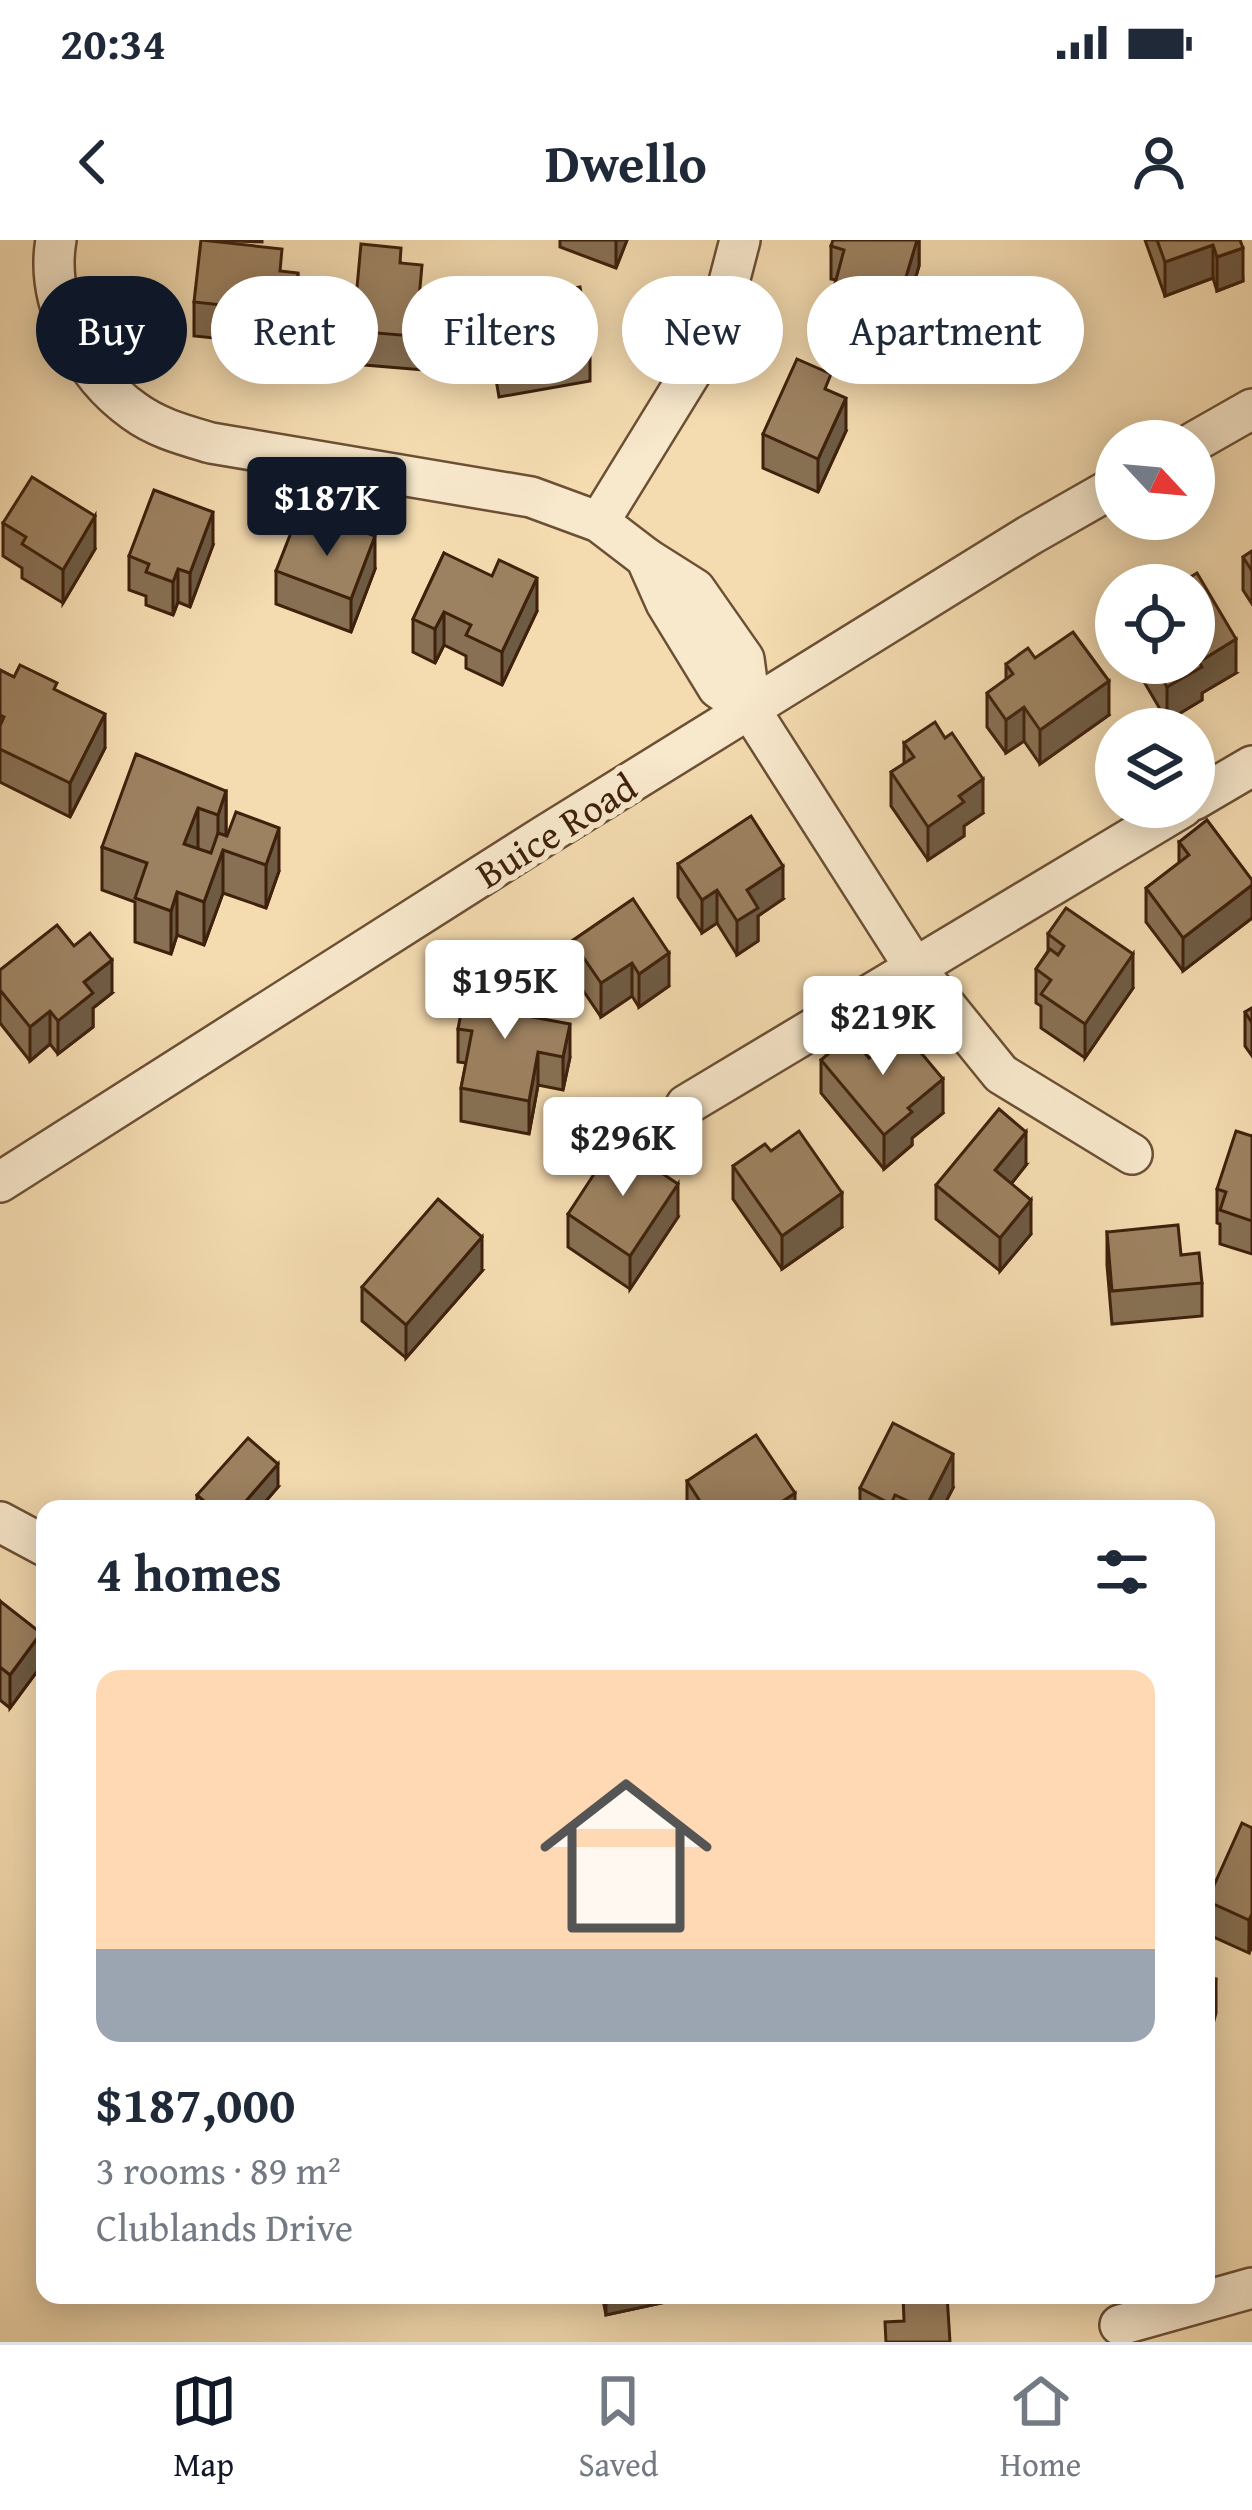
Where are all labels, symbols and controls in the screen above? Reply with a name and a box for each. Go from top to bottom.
text: 20:34 [60,10,166,75]
text: Dwello [545,123,707,202]
icon: back [60,129,126,195]
icon: person [1126,129,1192,195]
chip: Buy [36,276,187,384]
chip: Rent [211,276,378,384]
chip: Filters [402,276,598,384]
chip: New [622,276,783,384]
chip: Apartment [807,276,1084,384]
north arrow [1095,420,1215,540]
map controls [1095,420,1215,828]
pin: $187K [243,457,411,559]
text: $187K [274,467,380,524]
button: locate [1095,564,1215,684]
button: layers [1095,708,1215,828]
street label: Buice Road [464,758,647,901]
pin: $195K [421,940,589,1042]
text: $195K [452,950,558,1007]
pin: $219K [799,976,967,1078]
text: $219K [830,986,936,1043]
pin: $296K [539,1097,707,1199]
text: $296K [570,1107,676,1164]
text: 4 homes [96,1535,282,1610]
icon: filters [1089,1539,1155,1605]
icon: home [518,1748,734,1964]
text: $187,000 [96,2066,295,2141]
text: 3 rooms · 89 m² [96,2141,341,2198]
text: Clublands Drive [96,2198,353,2255]
tab: Map [171,2368,237,2488]
tab: Saved [578,2368,658,2488]
tab: Home [1000,2368,1081,2488]

